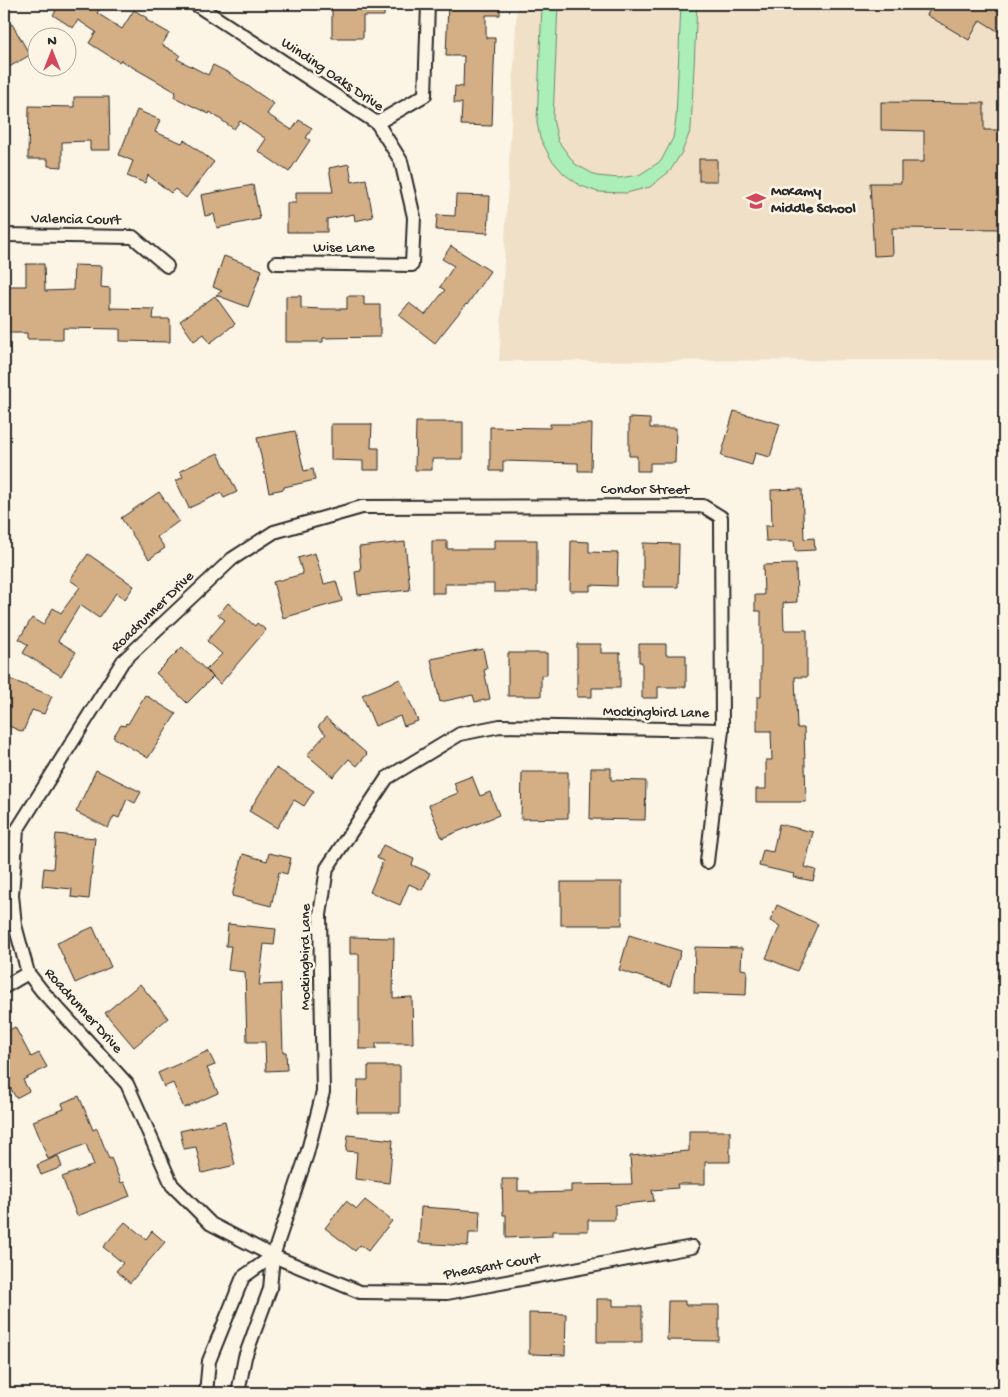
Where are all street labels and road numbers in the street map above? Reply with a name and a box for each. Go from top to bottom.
street label: Winding Oaks Drive [277,34,387,116]
street label: Valencia Court [30,210,123,230]
street label: Wise Lane [313,239,375,257]
street label: Condor Street [601,481,691,499]
street label: Roadrunner Drive [108,568,199,656]
street label: Mockingbird Lane [603,703,710,723]
street label: Mockingbird Lane [297,904,315,1010]
street label: Roadrunner Drive [40,965,126,1058]
street label: Pheasant Court [441,1249,543,1284]

